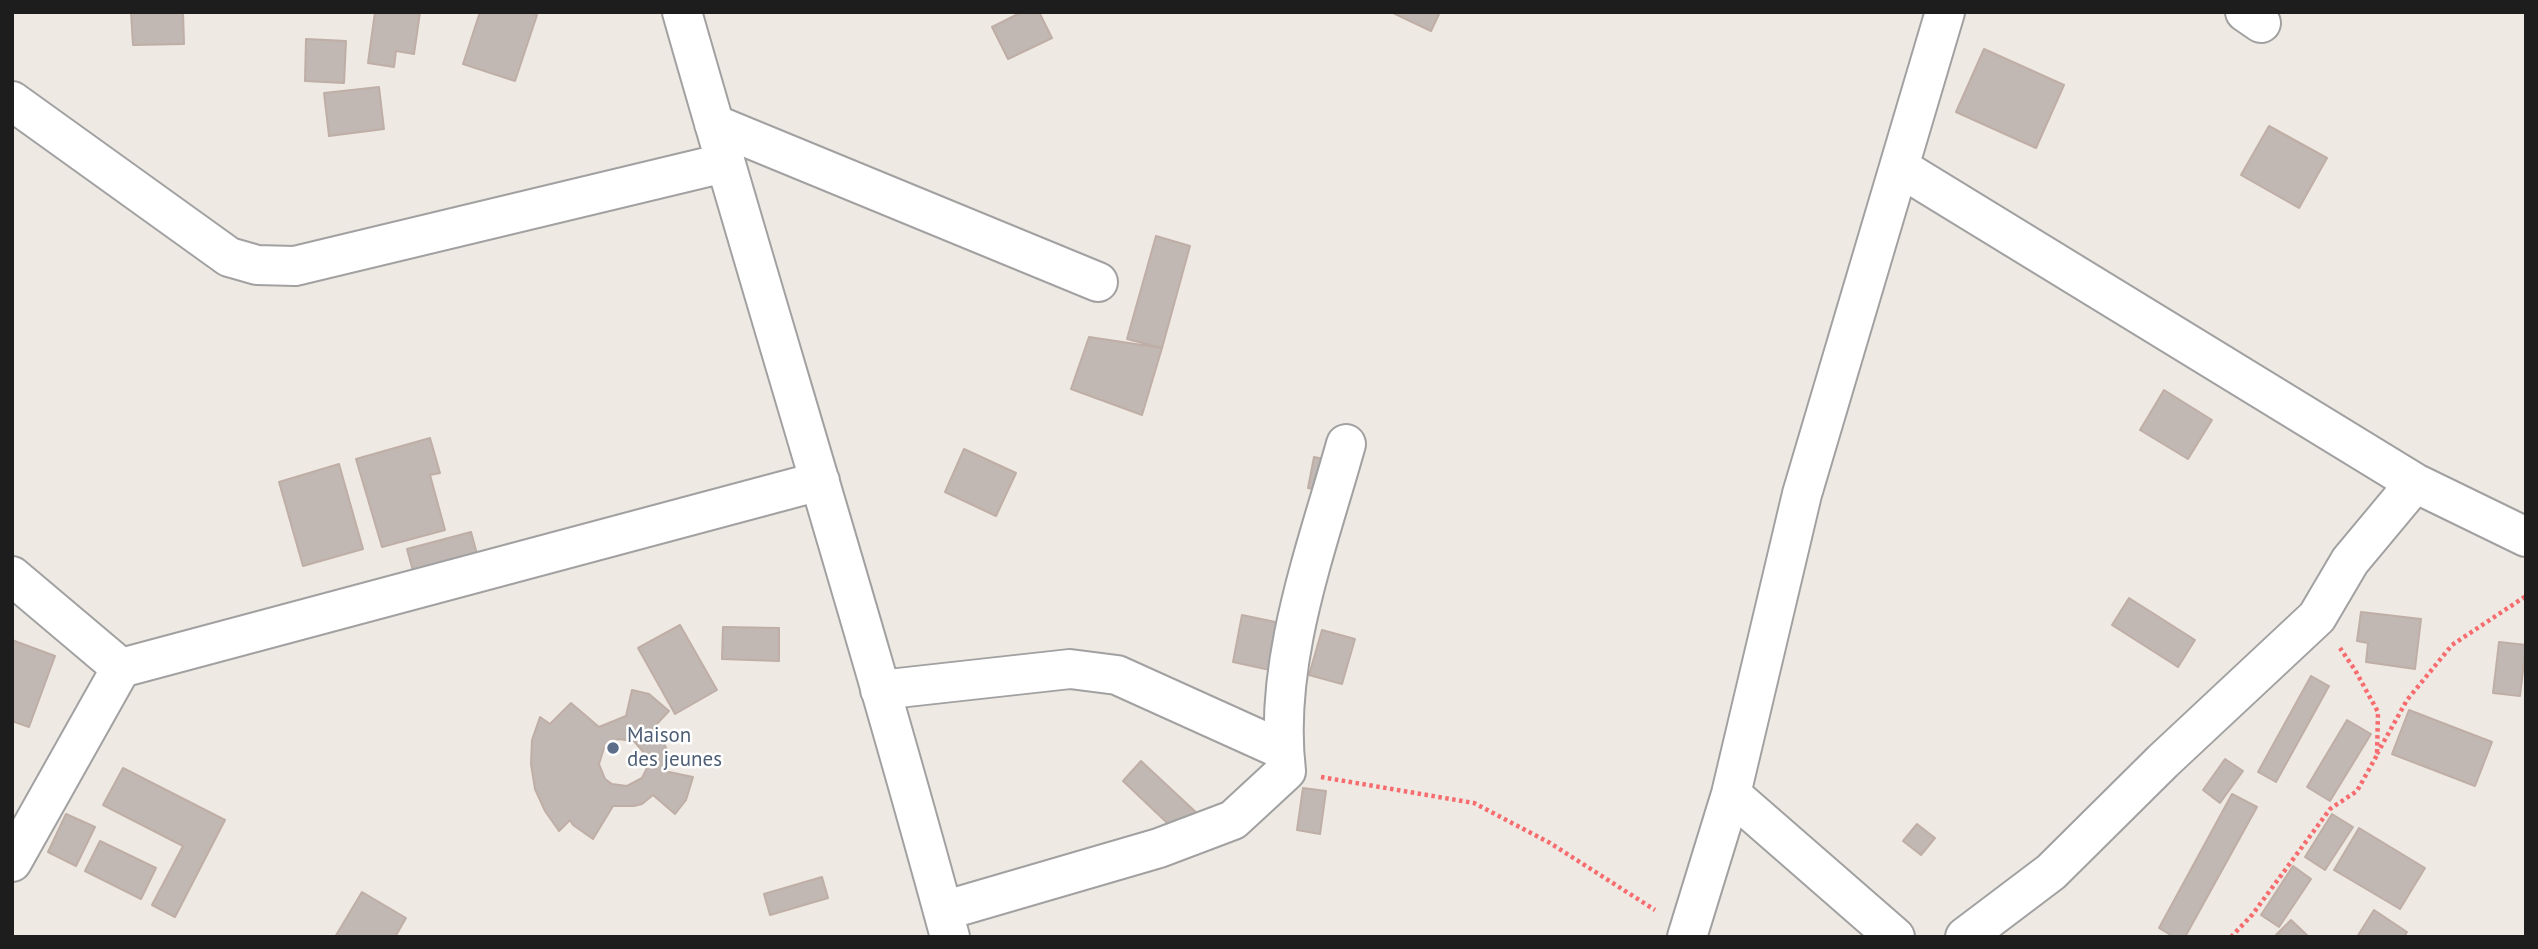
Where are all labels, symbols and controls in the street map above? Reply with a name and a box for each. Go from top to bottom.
place label: Maison des jeunes [627,723,722,773]
marker: Maison des jeunes [605,740,621,756]

